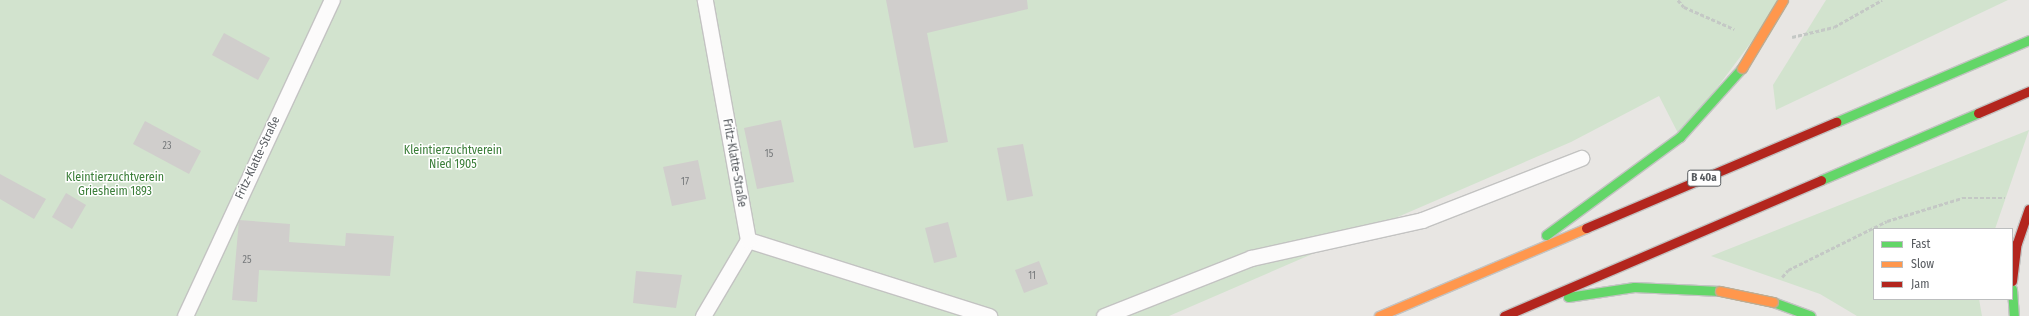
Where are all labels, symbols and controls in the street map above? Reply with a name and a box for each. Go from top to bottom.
street label: Fritz-Klatte-Straße [233,114,283,202]
street label: Fritz-Klatte-Straße [719,118,749,208]
house number: 23 [163,141,171,153]
park label: Kleintierzuchtverein Nied 1905 [404,144,502,172]
house number: 15 [765,149,773,161]
road number: B 40a [1687,169,1721,187]
park label: Kleintierzuchtverein Griesheim 1893 [66,171,164,199]
house number: 17 [681,177,689,189]
legend [1873,228,2013,300]
text: Fast [1911,237,1930,251]
house number: 25 [243,255,251,267]
text: Slow [1911,257,1934,271]
house number: 11 [1028,271,1036,283]
text: Jam [1911,277,1929,291]

